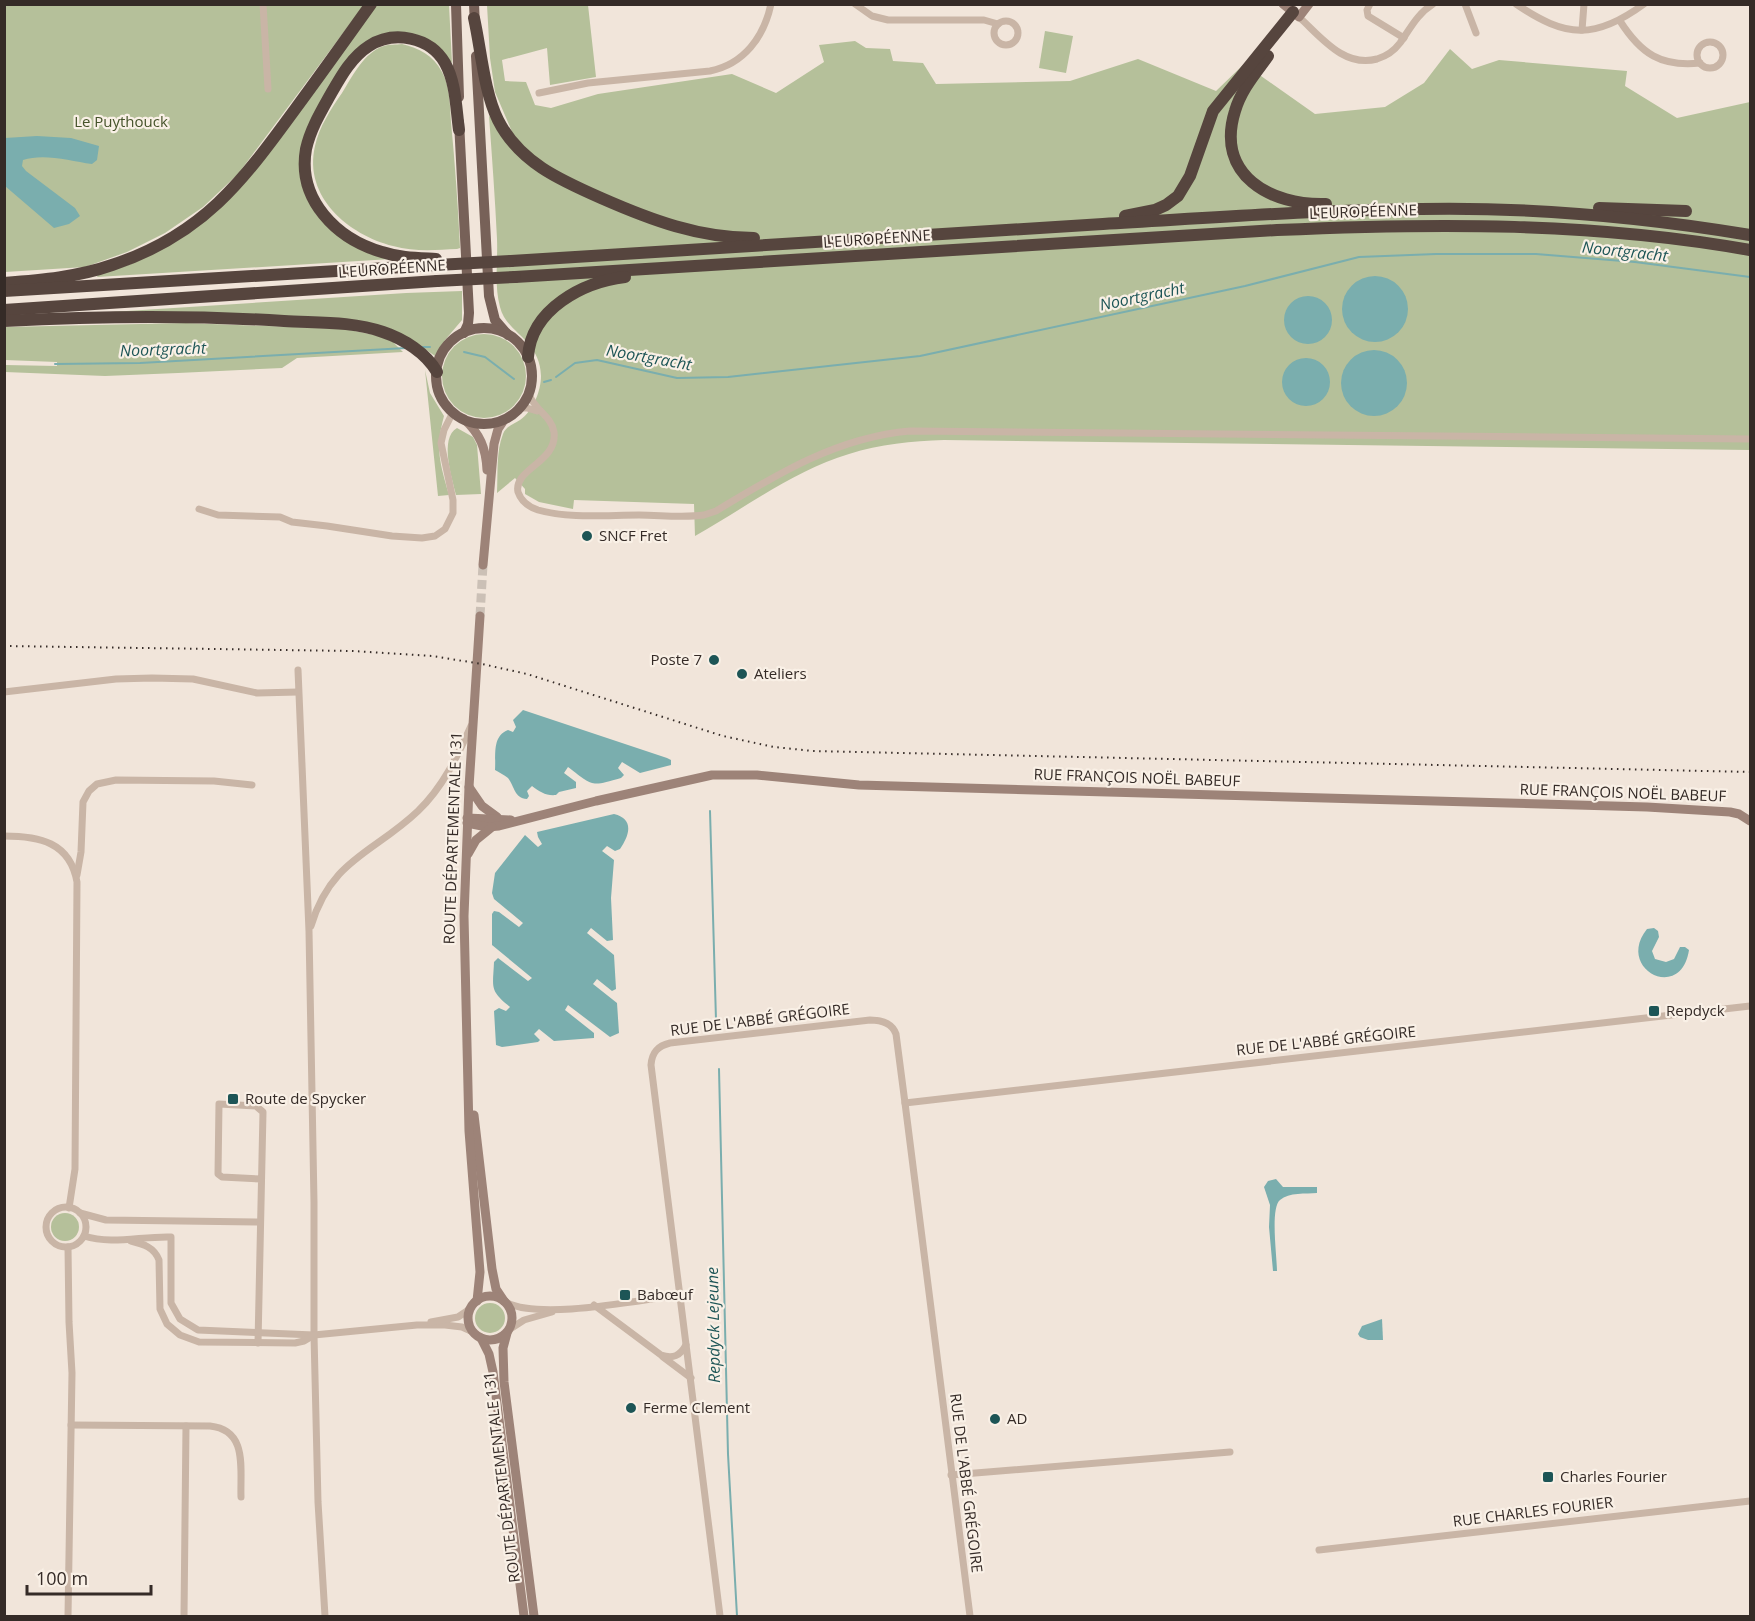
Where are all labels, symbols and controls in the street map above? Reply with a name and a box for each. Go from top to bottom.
park label: Le Puythouck [74,111,168,131]
street label: L'EUROPÉENNE [1309,199,1417,223]
street label: L'EUROPÉENNE [822,224,931,252]
water label: Noortgracht [1581,236,1670,267]
street label: L'EUROPÉENNE [337,254,446,282]
water label: Noortgracht [1098,276,1187,316]
water label: Noortgracht [120,336,207,361]
water label: Noortgracht [605,339,694,375]
place label: SNCF Fret [599,525,667,545]
marker: SNCF Fret [580,529,594,543]
place label: Poste 7 [651,649,702,669]
marker: Poste 7 [707,653,721,667]
place label: Ateliers [754,663,807,683]
marker: Ateliers [735,667,749,681]
street label: ROUTE DÉPARTEMENTALE 131 [438,731,466,945]
street label: RUE FRANÇOIS NOËL BABEUF [1033,763,1241,791]
street label: RUE FRANÇOIS NOËL BABEUF [1519,778,1727,806]
street label: RUE DE L'ABBÉ GRÉGOIRE [669,998,851,1040]
place label: Repdyck [1666,1000,1725,1020]
marker: Repdyck [1647,1004,1661,1018]
street label: RUE DE L'ABBÉ GRÉGOIRE [1235,1021,1417,1059]
place label: Route de Spycker [245,1088,366,1108]
marker: Route de Spycker [226,1092,240,1106]
water label: Repdyck Lejeune [701,1267,725,1383]
place label: Babœuf [637,1284,694,1304]
marker: Babœuf [618,1288,632,1302]
street label: ROUTE DÉPARTEMENTALE 131 [478,1370,524,1584]
street label: RUE DE L'ABBÉ GRÉGOIRE [946,1392,988,1574]
place label: Ferme Clement [643,1397,750,1417]
marker: Ferme Clement [624,1401,638,1415]
place label: AD [1007,1408,1027,1428]
marker: AD [988,1412,1002,1426]
place label: Charles Fourier [1560,1466,1667,1486]
marker: Charles Fourier [1541,1470,1555,1484]
street label: RUE CHARLES FOURIER [1452,1491,1615,1531]
scale bar [27,1558,152,1596]
text: 100 m [36,1566,88,1590]

